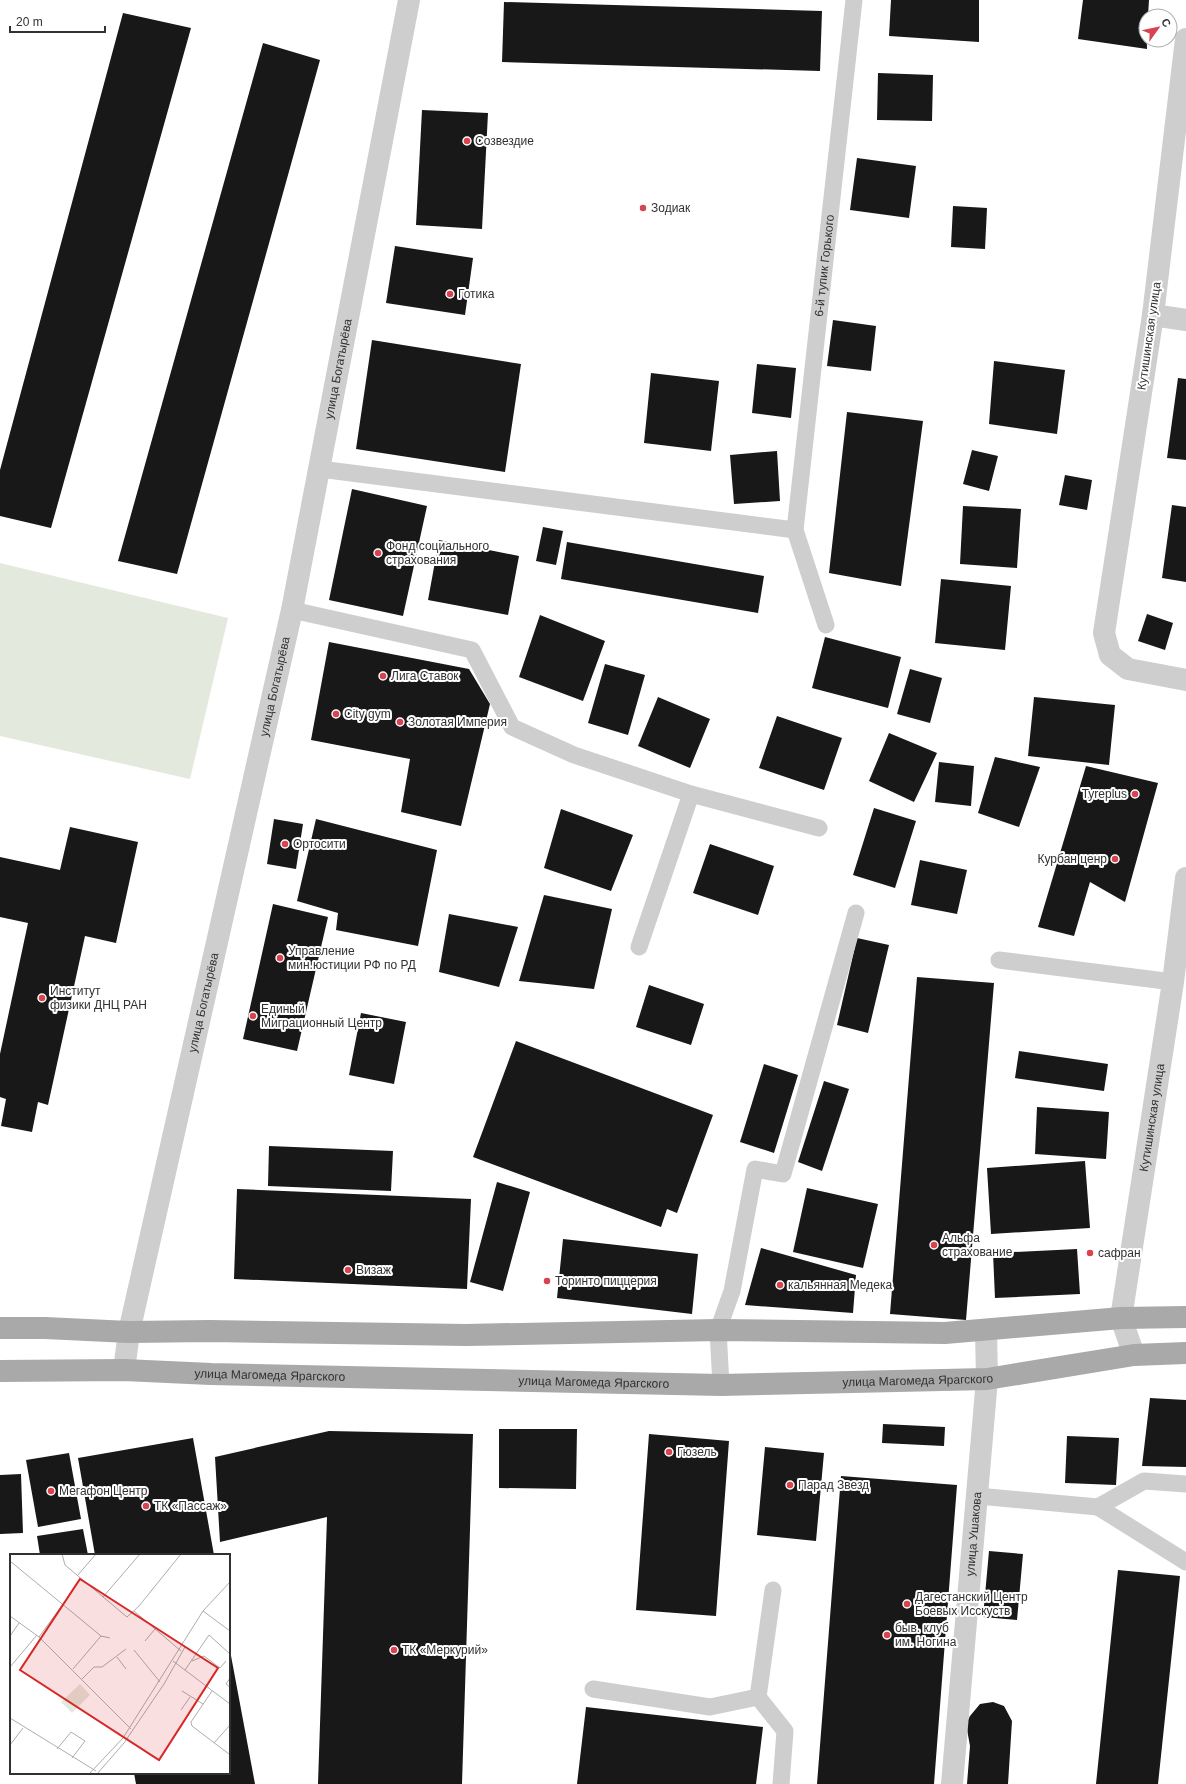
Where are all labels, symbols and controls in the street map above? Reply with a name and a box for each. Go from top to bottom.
scale bar [10,8,105,34]
north arrow [1138,8,1178,48]
text: 20 m [16,15,43,29]
text: С [1159,16,1174,29]
place label: Созвездие [475,134,534,148]
marker: Созвездие [462,136,472,146]
place label: Зодиак [651,201,691,215]
marker: Зодиак [638,203,648,213]
street label: 6-й тупик Горького [812,214,837,317]
street label: Кутишинская улица [1134,281,1164,391]
place label: Готика [458,287,495,301]
marker: Готика [445,289,455,299]
street label: улица Богатырёва [322,317,355,420]
place label: Фонд социального страхования [386,539,489,567]
marker: Фонд социального страхования [373,548,383,558]
street label: улица Богатырёва [257,635,293,738]
place label: Лига Ставок [391,669,459,683]
marker: Лига Ставок [378,671,388,681]
place label: City gym [344,707,391,721]
marker: City gym [331,709,341,719]
place label: Золотая Империя [408,715,507,729]
marker: Золотая Империя [395,717,405,727]
place label: Tyreplus [1082,787,1127,801]
marker: Tyreplus [1130,789,1140,799]
place label: Ортосити [293,837,346,851]
marker: Ортосити [280,839,290,849]
place label: Курбан ценр [1038,852,1107,866]
marker: Курбан ценр [1110,854,1120,864]
place label: Управление мин.юстиции РФ по РД [288,944,416,972]
street label: улица Богатырёва [185,951,221,1054]
marker: Управление мин.юстиции РФ по РД [275,953,285,963]
place label: Институт физики ДНЦ РАН [50,984,147,1012]
marker: Институт физики ДНЦ РАН [37,993,47,1003]
place label: Единый Миграционный Центр [261,1002,382,1030]
marker: Единый Миграционный Центр [248,1011,258,1021]
street label: Кутишинская улица [1137,1062,1167,1173]
place label: Альфа страхование [942,1231,1013,1259]
marker: Альфа страхование [929,1240,939,1250]
place label: сафран [1098,1246,1141,1260]
marker: сафран [1085,1248,1095,1258]
place label: Визаж [356,1263,391,1277]
marker: Визаж [343,1265,353,1275]
place label: Торинто пиццерия [555,1274,657,1288]
marker: Торинто пиццерия [542,1276,552,1286]
place label: кальянная Медека [788,1278,892,1292]
marker: кальянная Медека [775,1280,785,1290]
street label: улица Магомеда Ярагского [194,1366,346,1384]
street label: улица Магомеда Ярагского [842,1371,994,1389]
street label: улица Магомеда Ярагского [518,1374,670,1391]
place label: Гюзель [677,1445,717,1459]
marker: Гюзель [664,1447,674,1457]
place label: Парад Звезд [798,1478,869,1492]
marker: Парад Звезд [785,1480,795,1490]
place label: Мегафон Центр [59,1484,148,1498]
marker: Мегафон Центр [46,1486,56,1496]
street label: улица Ушакова [963,1491,984,1577]
place label: ТК «Пассаж» [154,1499,227,1513]
marker: ТК «Пассаж» [141,1501,151,1511]
inset map [10,1554,230,1774]
place label: Дагестанский Центр Боевых Исскуств [915,1590,1028,1618]
marker: Дагестанский Центр Боевых Исскуств [902,1599,912,1609]
place label: быв. клуб им. Ногина [895,1621,957,1649]
marker: быв. клуб им. Ногина [882,1630,892,1640]
place label: ТК «Меркурий» [402,1643,488,1657]
marker: ТК «Меркурий» [389,1645,399,1655]

